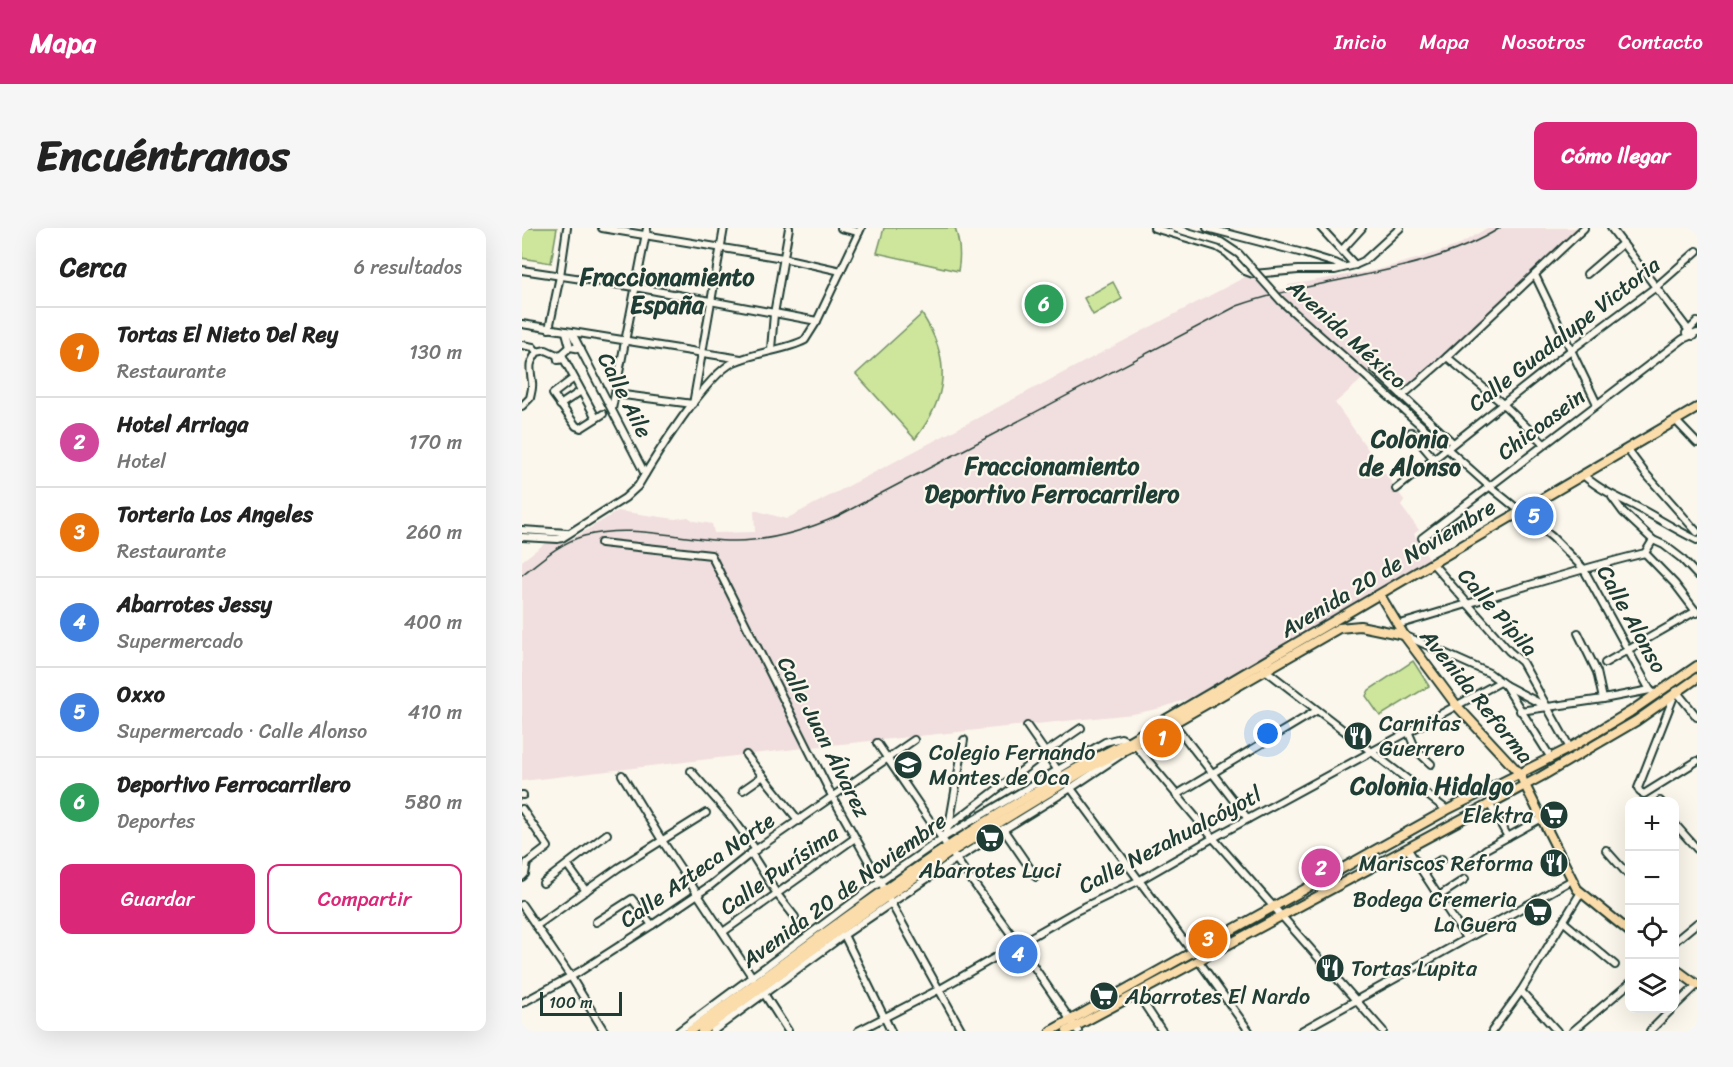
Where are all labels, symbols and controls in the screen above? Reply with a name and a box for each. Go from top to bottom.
text: Mapa [30,18,96,67]
text: Inicio [1334,23,1386,61]
text: Mapa [1419,23,1469,61]
text: Nosotros [1502,23,1585,61]
text: Contacto [1618,23,1703,61]
text: Encuéntranos [36,119,289,193]
button: Cómo llegar [1534,122,1697,190]
text: Cerca [60,244,126,290]
street label: Calle Guadalupe Victoria [1459,246,1670,422]
text: 6 resultados [354,250,462,285]
district label: Fraccionamiento España [579,256,755,326]
street label: Avenida México [1277,268,1416,399]
pin: 6 [1024,282,1064,326]
text: Tortas El Nieto Del Rey [117,315,338,354]
text: 1 [75,335,84,370]
text: 130 m [409,335,462,370]
street label: Calle Aile [587,345,663,445]
text: Restaurante [117,354,226,389]
street label: Chicoasein [1488,377,1594,471]
text: Hotel Arriaga [117,405,248,444]
district label: Colonia de Alonso [1359,418,1461,488]
text: 2 [74,425,85,460]
text: 170 m [409,425,462,460]
text: Hotel [117,444,166,479]
district label: Fraccionamiento Deportivo Ferrocarrilero [924,445,1180,515]
street label: Avenida 20 de Noviembre [1271,488,1504,649]
pin: 5 [1514,494,1554,538]
text: Torteria Los Angeles [117,495,313,534]
text: 3 [74,515,85,550]
text: 260 m [406,515,462,550]
text: Restaurante [117,534,226,569]
street label: Calle Alonso [1586,557,1678,681]
street label: Calle Pípila [1448,558,1548,666]
text: Abarrotes Jessy [117,585,272,624]
text: 4 [73,605,86,640]
text: 400 m [404,605,462,640]
street label: Avenida Reforma [1409,619,1544,772]
text: Supermercado [117,624,243,659]
street label: Calle Juan Álvarez [766,649,882,825]
text: Oxxo [117,675,165,714]
text: 5 [73,695,86,730]
text: 410 m [408,695,462,730]
place label: Carnitas Guerrero [1379,704,1465,768]
text: Supermercado · Calle Alonso [117,714,367,749]
pin: 1 [1142,716,1182,760]
your location [1253,719,1282,748]
restaurant icon: Carnitas Guerrero [1342,720,1374,752]
place label: Colegio Fernando Montes de Oca [929,733,1095,797]
school or university icon: Colegio Fernando Montes de Oca [892,749,924,781]
text: Deportivo Ferrocarrilero [117,765,351,804]
district label: Colonia Hidalgo [1349,765,1515,807]
street label: Calle Nezahualcóyotl [1071,775,1269,905]
text: 6 [74,785,85,820]
text: 580 m [405,785,462,820]
place label: Elektra [1463,796,1534,835]
map controls [1625,797,1679,1013]
button: + [1625,797,1679,851]
supermarket icon: Elektra [1538,799,1570,831]
street label: Calle Azteca Norte [611,801,783,938]
street label: Avenida 20 de Noviembre [732,802,955,979]
text: Deportes [117,804,195,839]
street label: Calle Purísima [711,814,848,926]
supermarket icon: Abarrotes Luci [974,822,1006,854]
place label: Mariscos Reforma [1359,844,1533,883]
pin: 2 [1302,846,1340,890]
restaurant icon: Mariscos Reforma [1538,847,1570,879]
place label: Abarrotes Luci [918,851,1062,890]
button: − [1625,851,1679,905]
button: Guardar [60,864,255,934]
button: Compartir [267,864,462,934]
place label: Bodega Cremeria La Guera [1353,880,1517,944]
supermarket icon: Bodega Cremeria La Guera [1522,896,1554,928]
button: locate [1625,905,1679,959]
pin: 3 [1188,916,1228,962]
pin: 4 [998,932,1038,976]
place label: Tortas Lupita [1351,949,1478,988]
restaurant icon: Tortas Lupita [1314,952,1346,984]
button: layers [1625,959,1679,1013]
place label: Abarrotes El Nardo [1124,977,1310,1016]
supermarket icon: Abarrotes El Nardo [1088,980,1120,1012]
text: 100 m [549,988,593,1017]
scale bar [540,989,622,1016]

